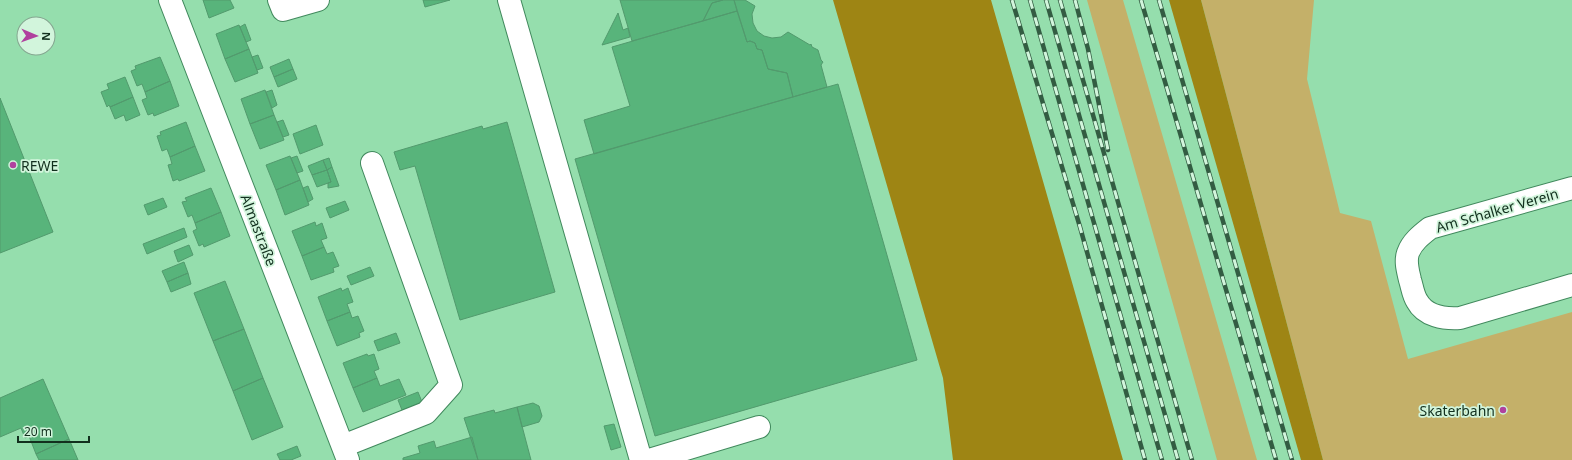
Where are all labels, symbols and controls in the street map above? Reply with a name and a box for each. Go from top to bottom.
north arrow [16,16,56,56]
text: N [39,32,54,41]
place label: REWE [21,156,58,175]
marker: REWE [8,160,18,170]
street label: Am Schalker Verein [1433,183,1561,237]
street label: Almastraße [237,191,281,269]
place label: Skaterbahn [1419,401,1495,420]
marker: Skaterbahn [1498,405,1508,415]
scale bar [18,418,89,444]
text: 20 m [24,423,52,440]

